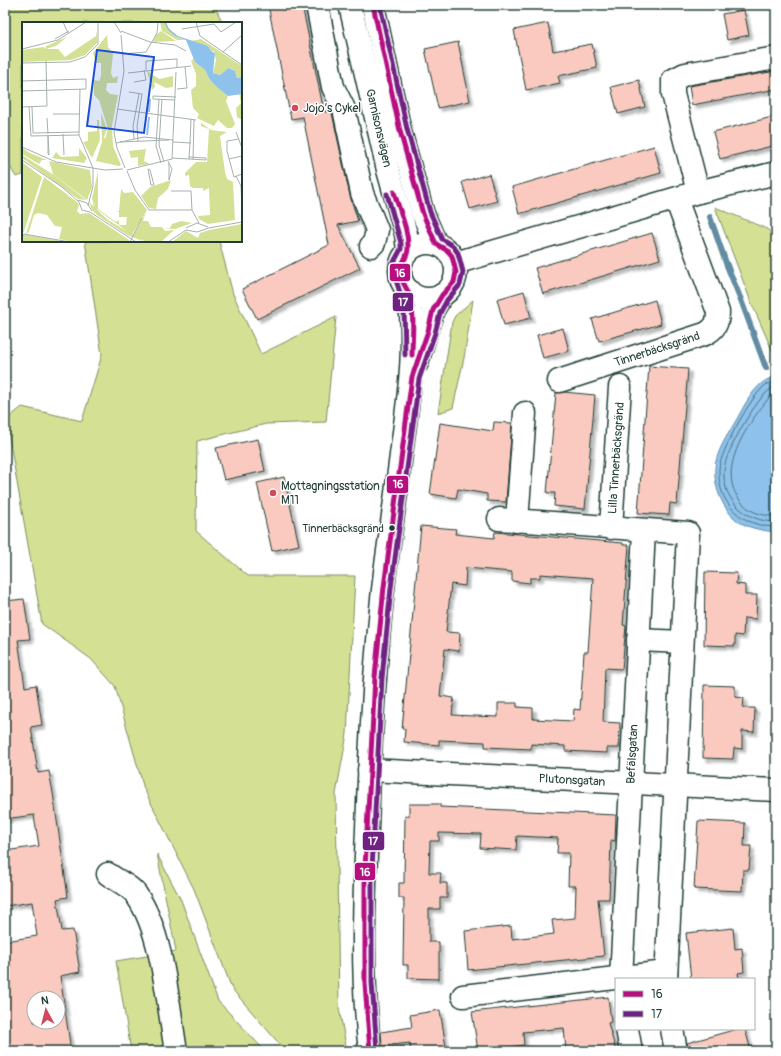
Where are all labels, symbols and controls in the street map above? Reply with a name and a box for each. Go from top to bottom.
inset map [22,22,242,242]
street label: Garnisonsvägen [362,87,395,169]
place label: Jojo’s Cykel [303,101,361,116]
marker: Jojo’s Cykel [290,103,300,113]
line badge: 16 [389,263,411,282]
text: 16 [395,267,406,280]
line badge: 17 [392,292,414,312]
text: 17 [398,296,408,309]
street label: Tinnerbäcksgränd [612,329,702,370]
street label: Lilla Tinnerbäcksgränd [605,402,628,514]
line badge: 16 [386,475,409,494]
text: 16 [393,478,404,491]
place label: Mottagningsstation M11 [281,479,380,508]
marker: Mottagningsstation M11 [268,488,278,498]
place label: Tinnerbäcksgränd [302,522,384,535]
marker: Tinnerbäcksgränd [387,523,397,533]
street label: Befälsgatan [623,724,642,784]
street label: Plutonsgatan [538,771,606,790]
line badge: 17 [362,831,385,851]
text: 17 [368,835,378,848]
line badge: 16 [354,862,376,881]
text: 16 [360,866,371,879]
legend [615,978,755,1030]
text: 16 [651,987,663,1002]
north arrow [26,990,66,1030]
text: N [40,994,50,1007]
text: 17 [651,1007,663,1022]

